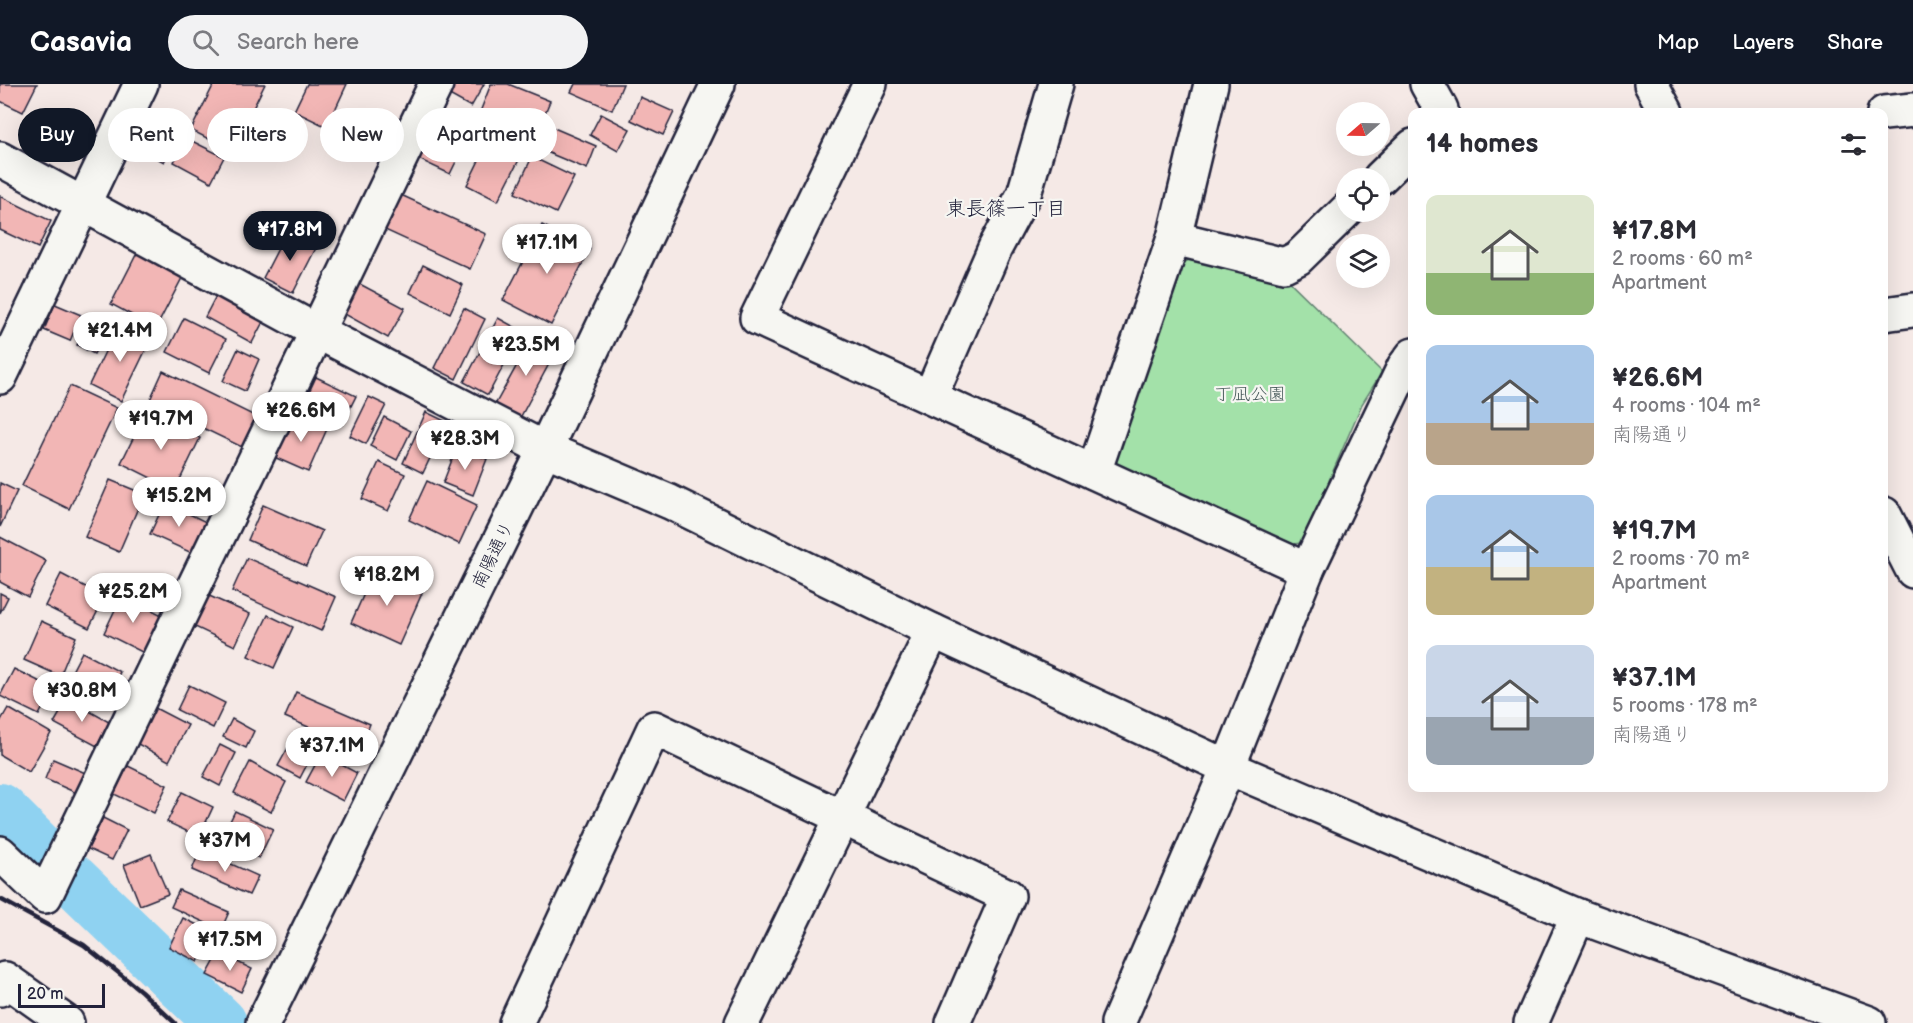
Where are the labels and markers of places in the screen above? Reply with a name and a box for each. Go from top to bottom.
pin: ¥17.8M [241,211,339,262]
pin: ¥17.1M [498,224,596,275]
pin: ¥21.4M [71,312,169,363]
pin: ¥23.5M [477,326,575,377]
pin: ¥26.6M [252,392,350,443]
pin: ¥19.7M [112,400,210,451]
pin: ¥28.3M [416,420,514,471]
pin: ¥15.2M [130,477,228,528]
pin: ¥18.2M [338,556,436,607]
pin: ¥25.2M [84,573,182,624]
pin: ¥30.8M [33,672,131,723]
pin: ¥37.1M [283,727,381,778]
pin: ¥37M [189,822,261,873]
pin: ¥17.5M [181,921,279,972]

